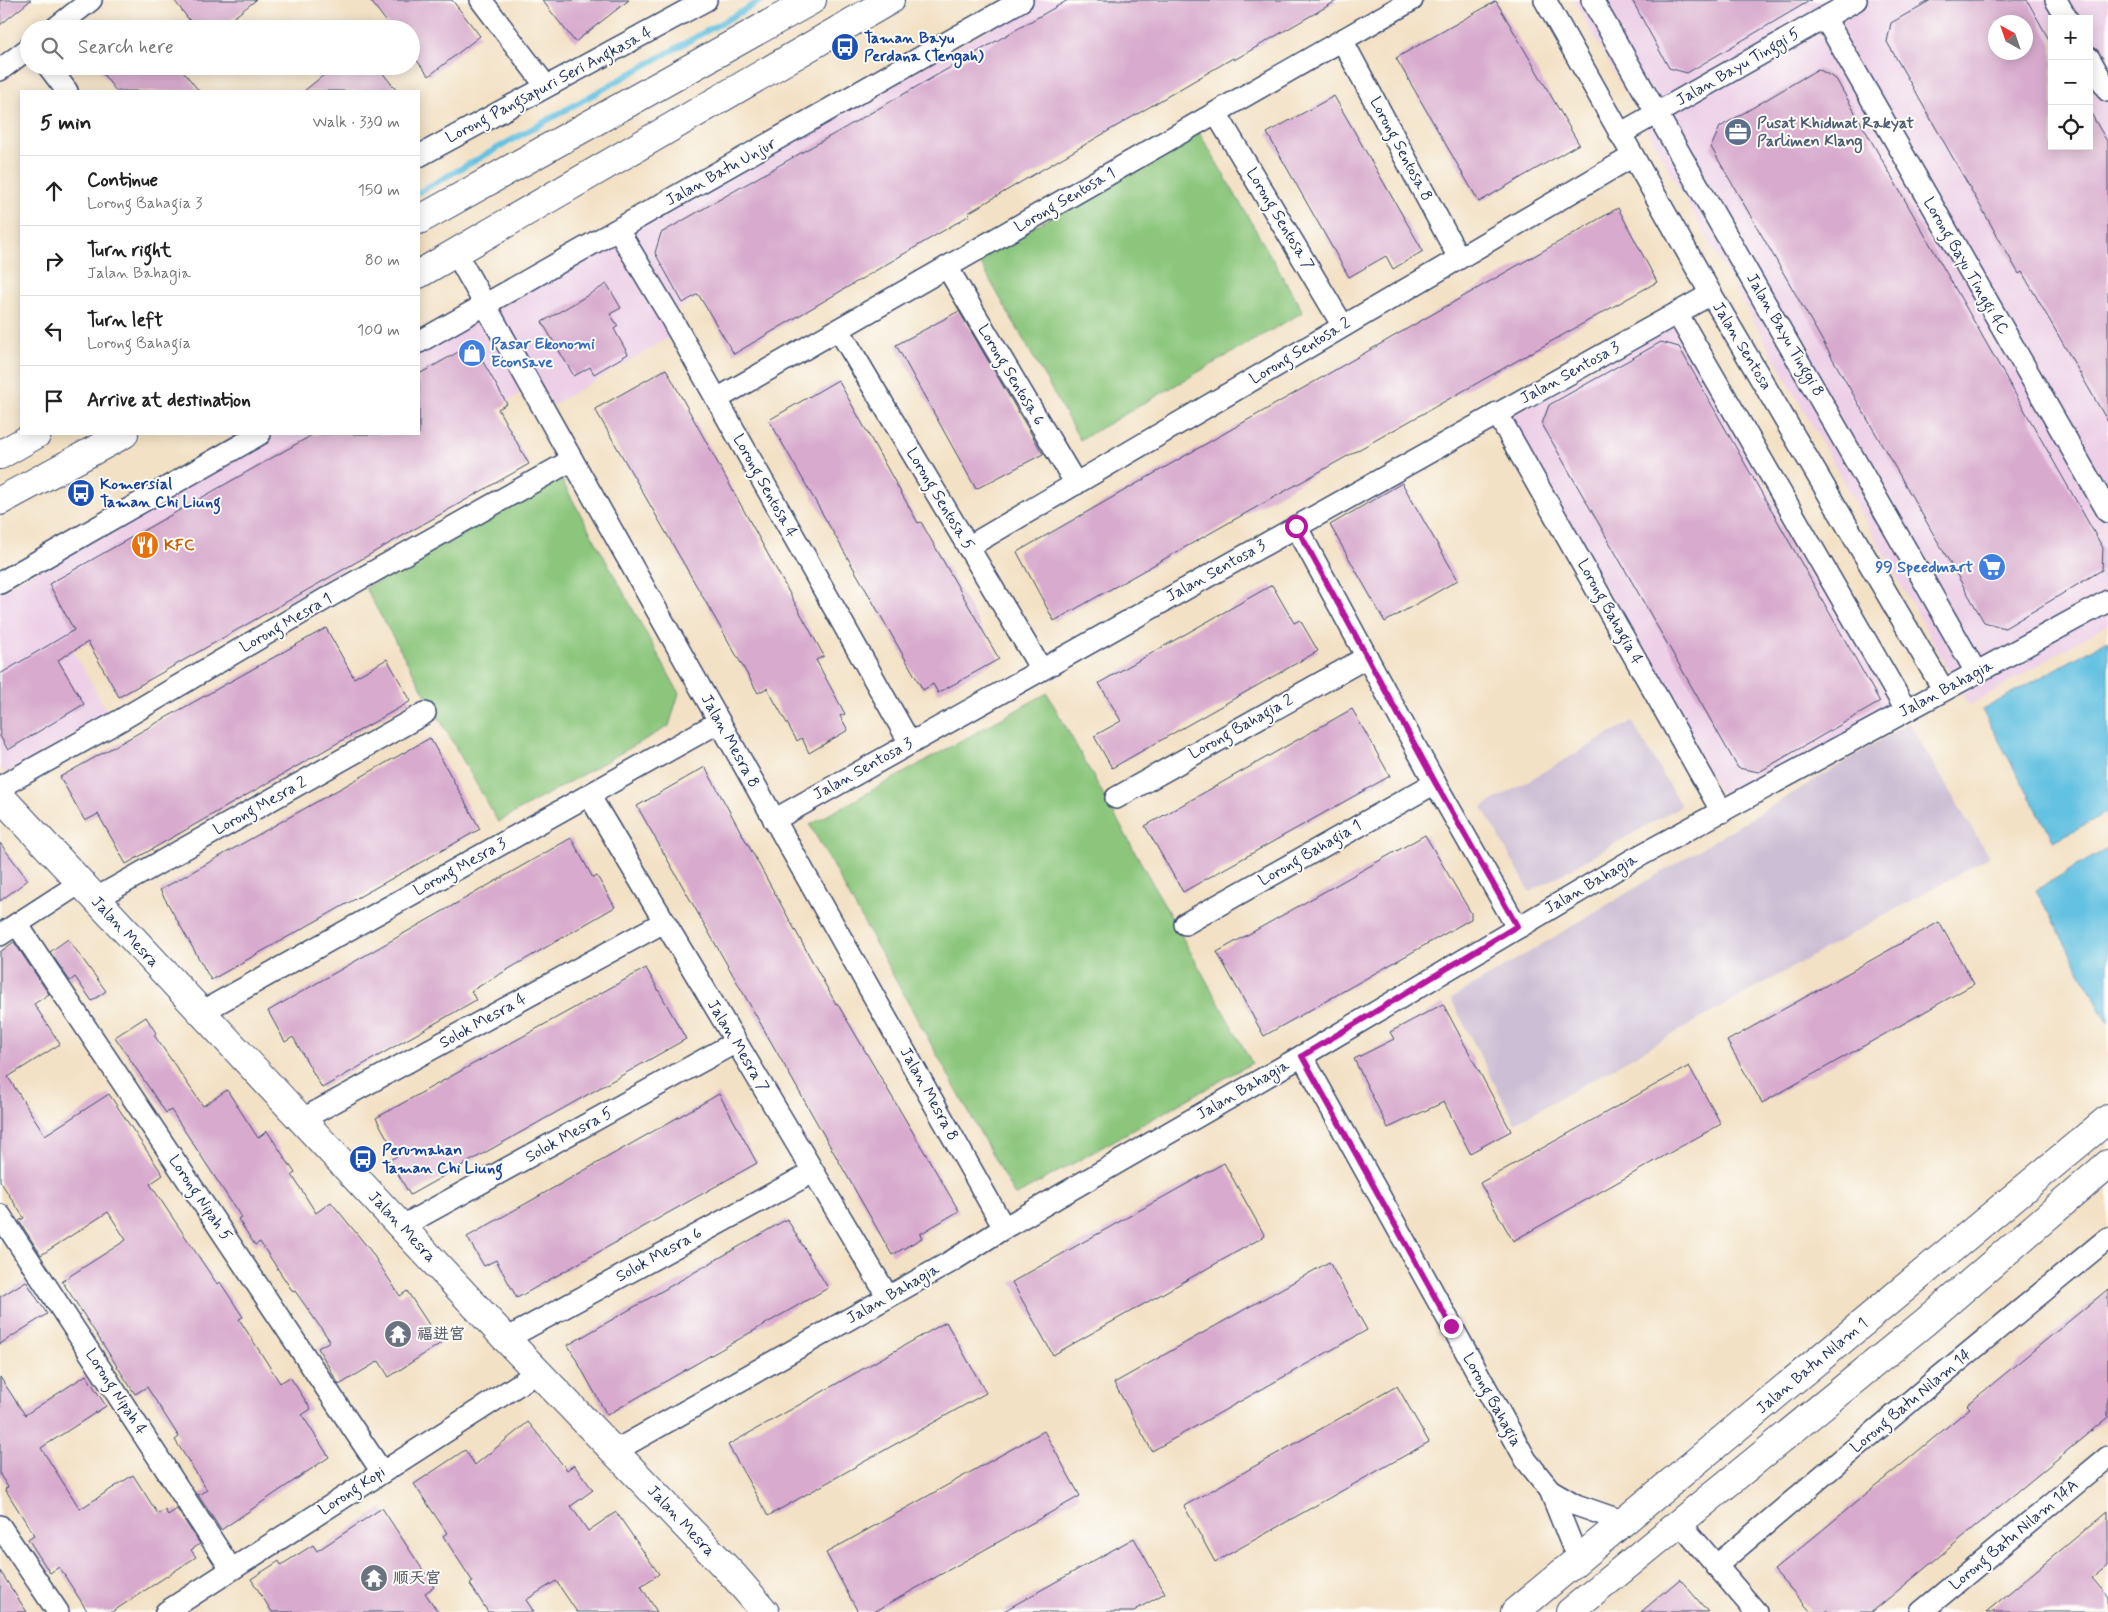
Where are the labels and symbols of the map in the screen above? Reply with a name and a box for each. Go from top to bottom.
north arrow [1988,15,2033,60]
street label: Lorong Pangsapuri Seri Angkasa 4 [442,22,656,149]
street label: Jalan Bayu Tinggi 5 [1672,23,1804,112]
place label: Taman Bayu Perdana (Tengah) [864,28,984,69]
bus stop icon: Taman Bayu Perdana (Tengah) [830,32,860,62]
street label: Lorong Sentosa 8 [1364,93,1437,205]
place label: Pusat Khidmat Rakyat Parlimen Klang [1757,113,1915,154]
office icon: Pusat Khidmat Rakyat Parlimen Klang [1723,117,1753,147]
street label: Jalan Batu Unjur [662,133,780,211]
street label: Lorong Sentosa 1 [1011,163,1120,238]
street label: Lorong Sentosa 7 [1240,164,1319,275]
street label: Lorong Bayu Tinggi 4C [1917,194,2014,339]
street label: Jalan Bayu Tinggi 8 [1740,270,1829,401]
street label: Jalan Sentosa [1707,298,1777,394]
street label: Lorong Sentosa 2 [1246,313,1355,390]
street label: Lorong Sentosa 6 [972,321,1049,430]
place label: Pasar Ekonomi Econsave [491,334,595,373]
street label: Jalan Sentosa 3 [1516,337,1624,409]
shop icon: Pasar Ekonomi Econsave [457,338,487,368]
street label: Lorong Sentosa 4 [727,430,802,542]
street label: Lorong Sentosa 5 [900,444,979,555]
place label: Komersial Taman Chi Liung [100,474,221,515]
bus stop icon: Komersial Taman Chi Liung [66,478,96,508]
route start [1285,515,1308,538]
restaurant icon: KFC [130,530,160,560]
place label: KFC [164,535,195,556]
street label: Jalan Sentosa 3 [1162,535,1270,607]
supermarket icon: 99 Speedmart [1977,552,2007,582]
street label: Lorong Bahagia 4 [1571,555,1648,669]
place label: 99 Speedmart [1875,557,1973,578]
street label: Lorong Mesra 1 [236,588,336,659]
street label: Jalan Bahagia [1895,655,1998,724]
street label: Lorong Bahagia 2 [1185,690,1297,765]
street label: Jalan Mesra 8 [696,691,764,791]
street label: Jalan Sentosa 3 [809,733,917,805]
street label: Lorong Mesra 2 [210,772,311,841]
street label: Lorong Bahagia 1 [1255,815,1366,892]
street label: Lorong Mesra 3 [410,833,511,902]
street label: Jalan Bahagia [1541,849,1642,920]
street label: Jalan Mesra [86,892,164,972]
street label: Solok Mesra 4 [436,988,530,1054]
street label: Jalan Mesra 7 [702,996,774,1096]
street label: Jalan Mesra 8 [895,1044,963,1144]
street label: Jalan Bahagia [1193,1055,1294,1126]
street label: Solok Mesra 5 [522,1102,616,1168]
place label: Perumahan Taman Chi Liung [382,1140,503,1181]
bus stop icon: Perumahan Taman Chi Liung [348,1144,378,1174]
street label: Lorong Nipah 5 [163,1151,236,1246]
street label: Jalan Mesra [363,1187,441,1267]
street label: Solok Mesra 6 [612,1223,706,1287]
street label: Jalan Bahagia [843,1259,944,1330]
street label: Jalan Batu Nilam 1 [1752,1313,1872,1419]
route end [1440,1315,1463,1338]
temple icon: 福进宫 [383,1319,413,1349]
place label: 福进宫 [417,1324,465,1345]
street label: Lorong Batu Nilam 14 [1846,1344,1977,1459]
street label: Lorong Nipah 4 [79,1345,152,1440]
street label: Lorong Bahagia [1457,1349,1526,1451]
street label: Lorong Kopi [315,1462,390,1521]
street label: Lorong Batu Nilam 14A [1945,1475,2084,1596]
street label: Jalan Mesra [642,1481,720,1561]
temple icon: 顺天宫 [359,1563,389,1593]
place label: 顺天宫 [393,1568,441,1589]

